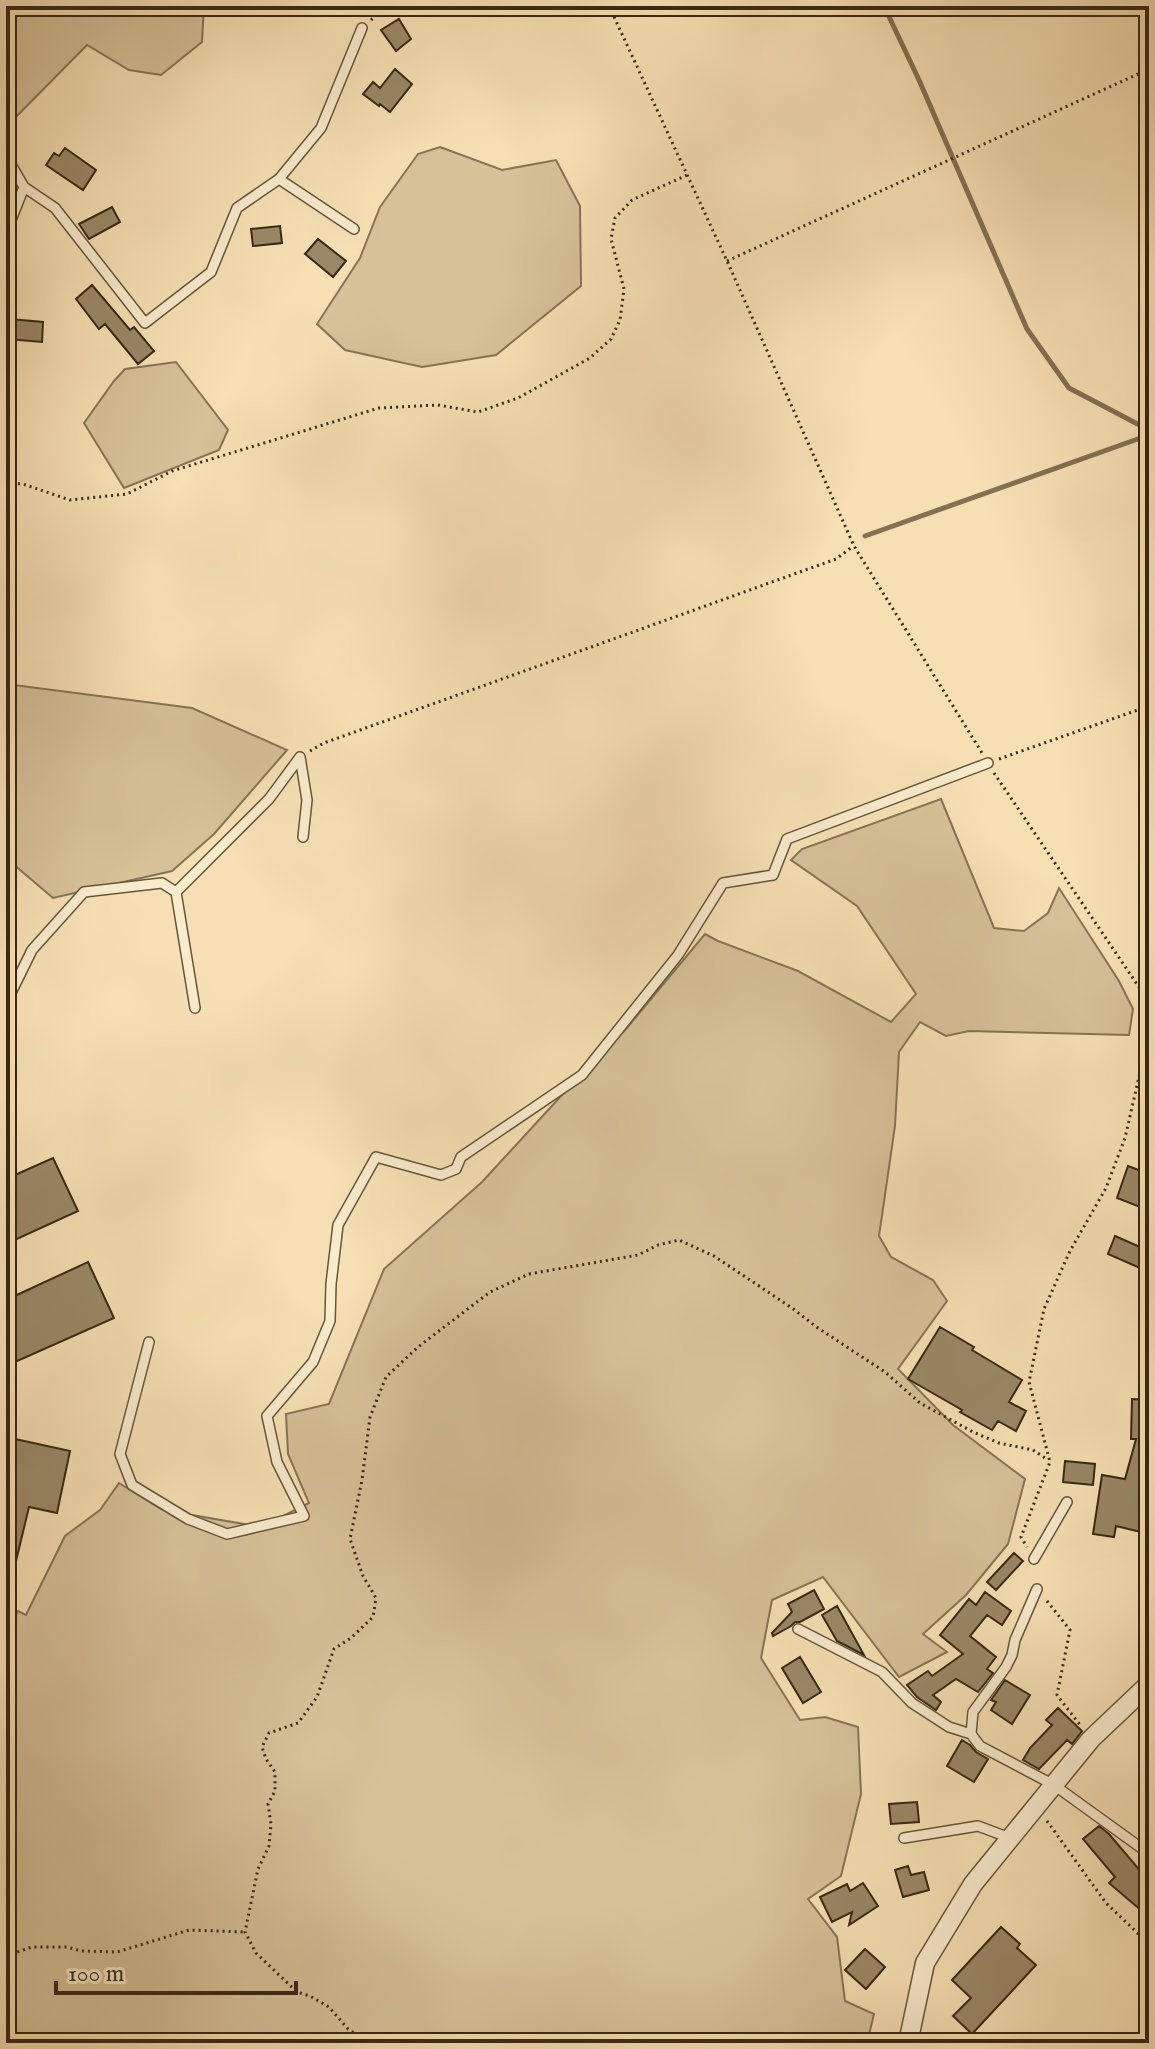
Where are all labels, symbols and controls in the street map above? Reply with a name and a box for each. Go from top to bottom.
scale bar [56,1945,296,1995]
text: 100 m [68,1959,124,1990]

